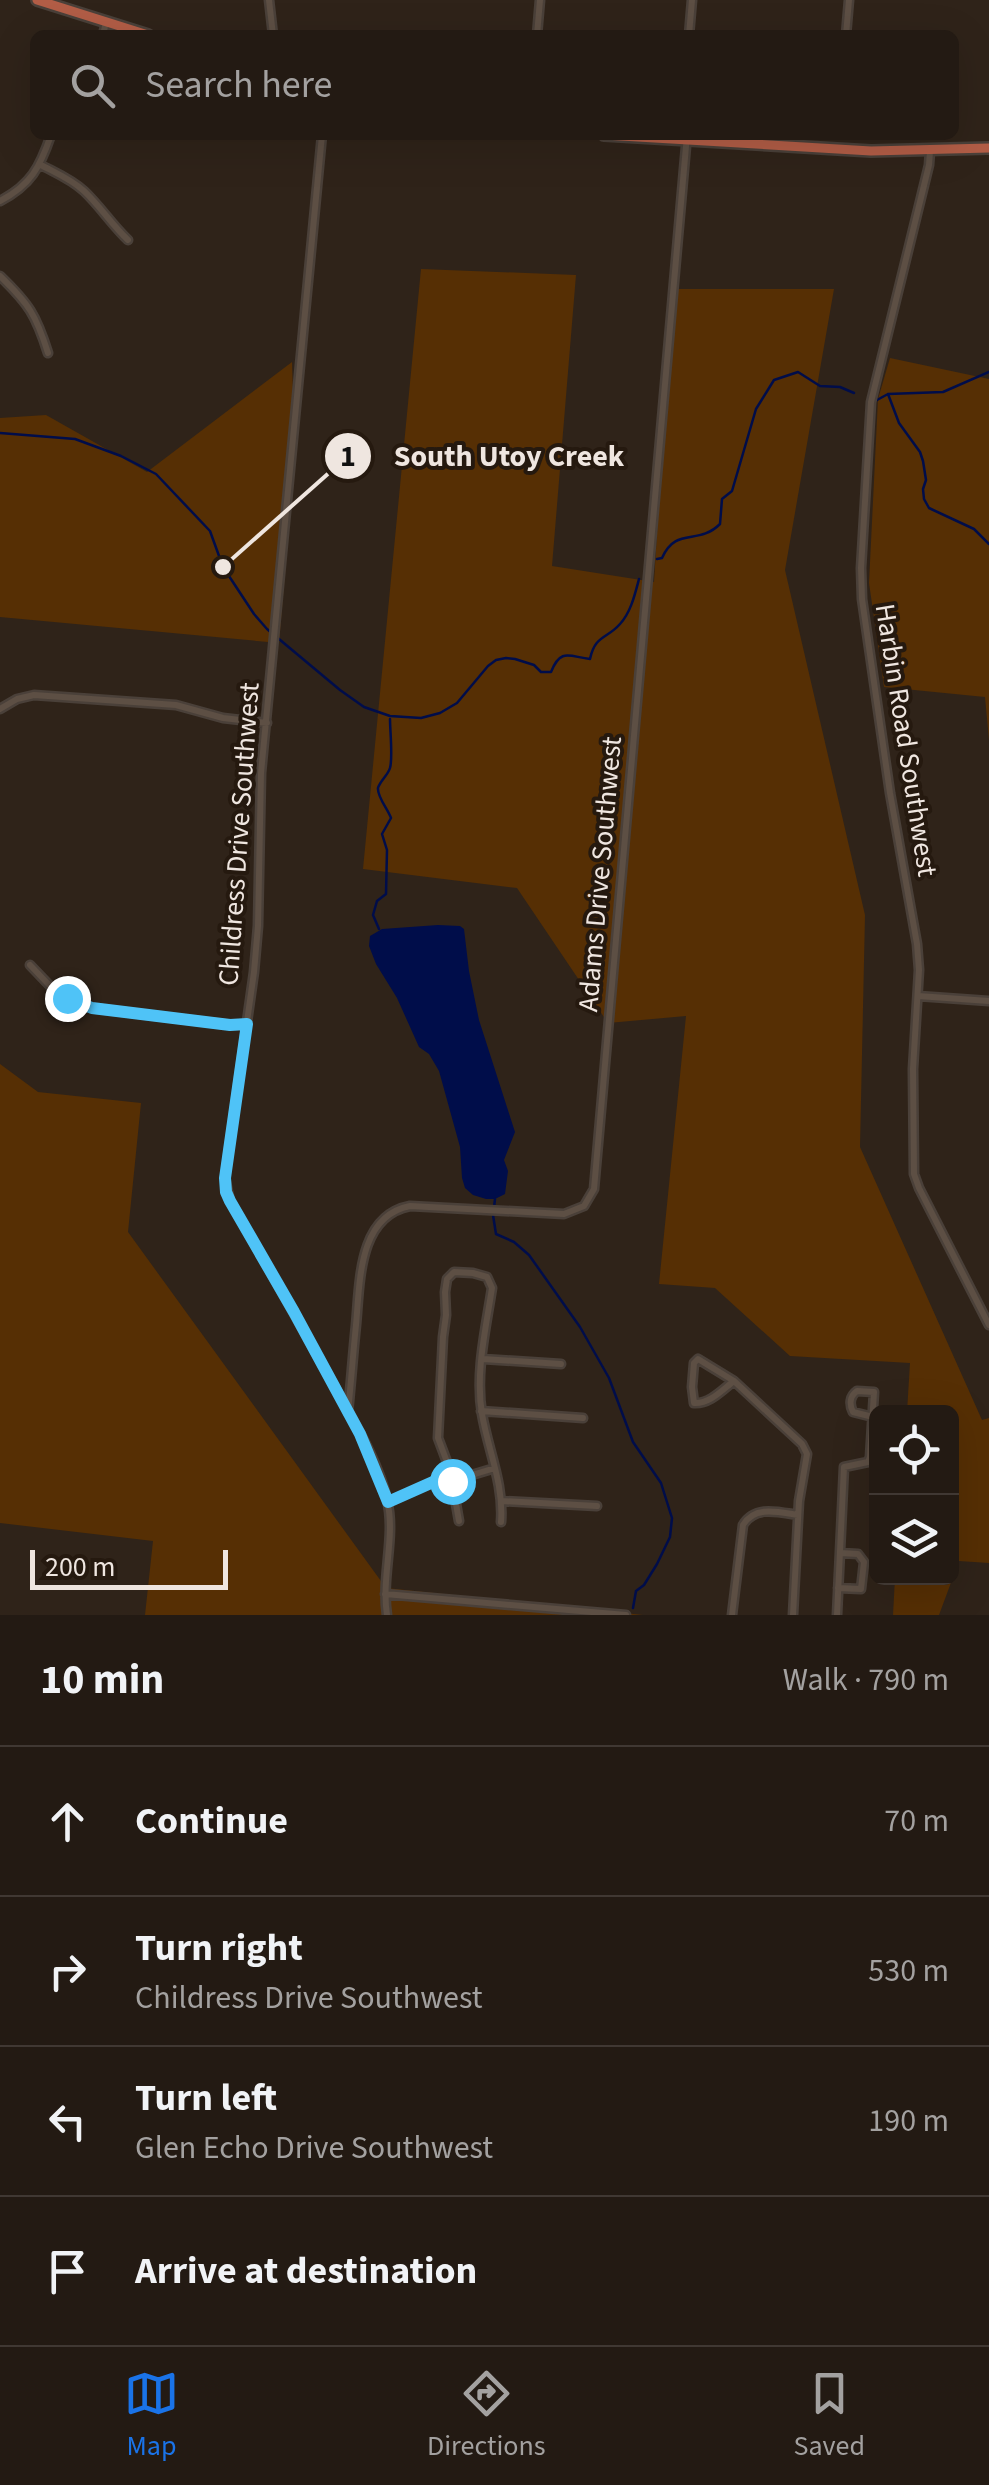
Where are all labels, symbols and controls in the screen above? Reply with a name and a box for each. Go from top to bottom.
search box [30,30,959,140]
icon: search [65,58,120,113]
text: Search here [145,58,332,112]
callout: South Utoy Creek [323,426,644,486]
text: 1 [340,435,356,478]
text: South Utoy Creek [394,435,625,478]
street label: Harbin Road Southwest [865,601,947,880]
street label: Childress Drive Southwest [208,680,270,987]
street label: Adams Drive Southwest [568,734,632,1013]
route end [45,976,91,1022]
map controls [869,1405,959,1585]
button: locate [869,1405,959,1495]
route start [430,1459,476,1505]
button: layers [869,1495,959,1585]
scale bar [30,1545,228,1590]
text: 200 m [45,1547,116,1587]
text: 10 min [40,1650,164,1710]
text: Walk · 790 m [783,1657,949,1703]
icon: ahead [40,1794,95,1849]
text: Continue [135,1794,288,1848]
text: 70 m [884,1798,949,1844]
text: Turn right [135,1921,303,1975]
icon: right [40,1944,95,1999]
text: 530 m [868,1948,949,1994]
text: Childress Drive Southwest [135,1975,483,2021]
text: Turn left [135,2071,277,2125]
icon: left [40,2094,95,2149]
text: 190 m [868,2098,949,2144]
text: Glen Echo Drive Southwest [135,2125,493,2171]
icon: arrive [40,2244,95,2299]
text: Arrive at destination [135,2244,477,2298]
tab: Map [124,2366,179,2466]
tab: Directions [427,2366,546,2466]
tab: Saved [794,2366,865,2466]

